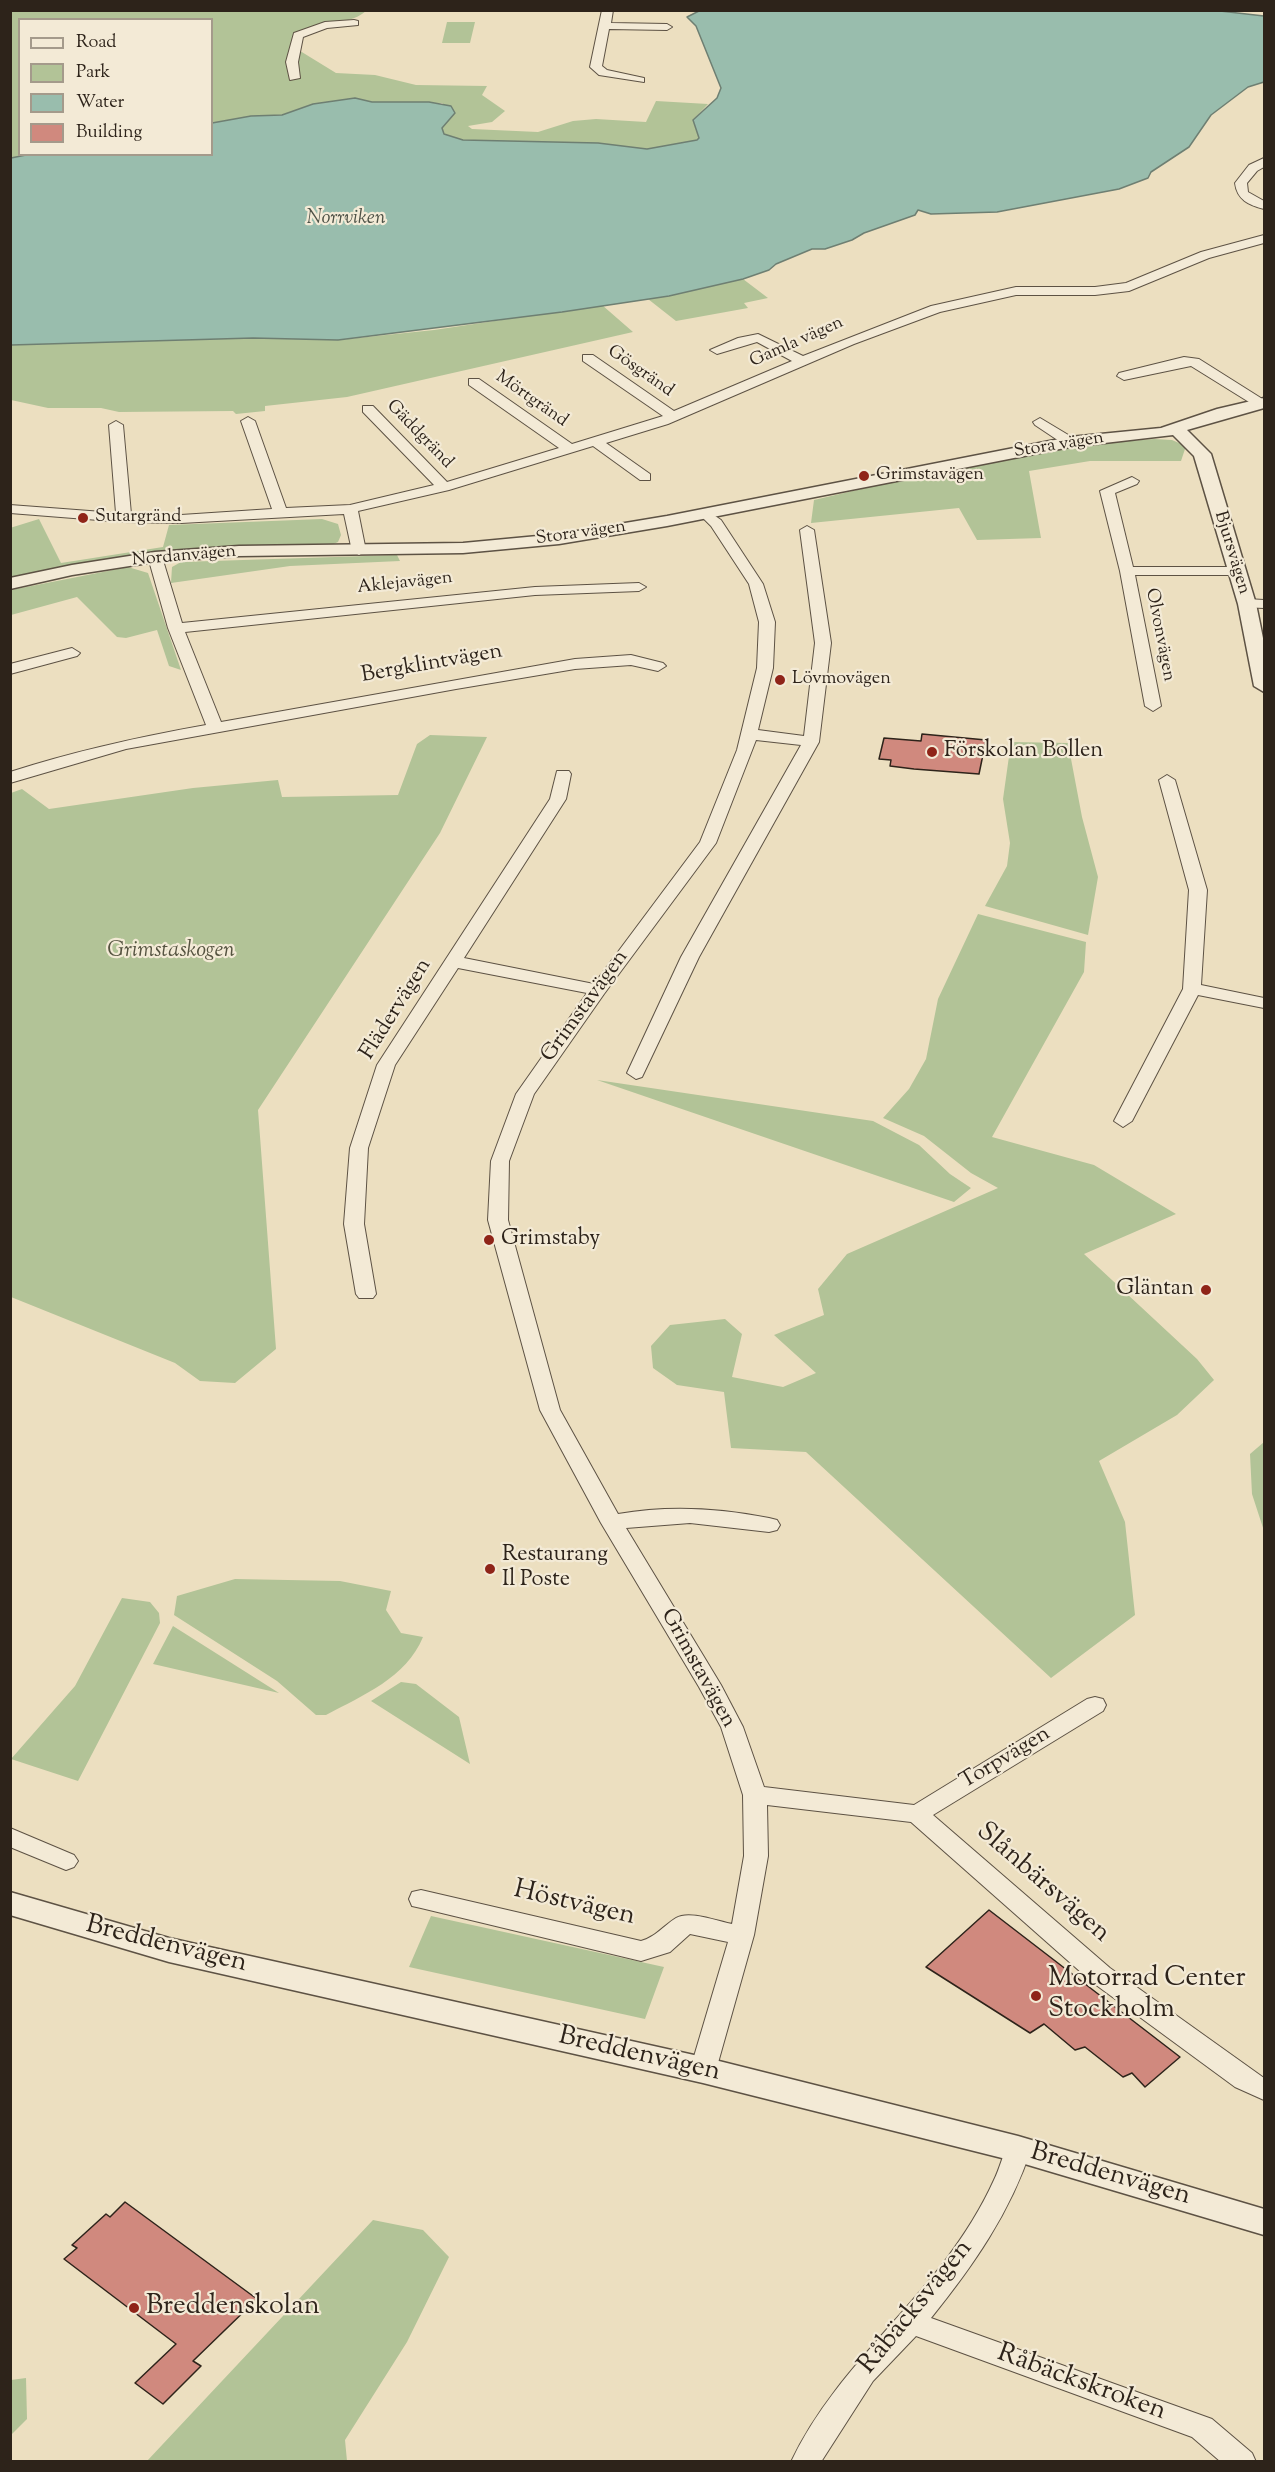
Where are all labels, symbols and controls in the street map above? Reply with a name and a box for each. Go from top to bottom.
legend [18,18,213,156]
text: Road [76,30,116,56]
text: Park [76,60,110,86]
text: Water [76,90,124,116]
text: Building [76,120,142,146]
water label: Norrviken [307,208,385,232]
street label: Gamla vägen [747,313,847,373]
street label: Gösgränd [603,341,677,403]
street label: Mörtgränd [491,367,571,433]
street label: Gäddgränd [381,396,457,474]
street label: Stora vägen [1012,428,1106,464]
place label: Grimstavägen [876,465,984,487]
marker: Grimstavägen [857,469,871,483]
place label: Sutargränd [95,507,182,529]
street label: Bjursvägen [1208,509,1254,597]
marker: Sutargränd [76,511,90,525]
street label: Stora vägen [535,517,627,551]
street label: Nordanvägen [131,542,237,572]
street label: Aklejavägen [356,568,454,600]
street label: Olvonvägen [1139,587,1179,683]
street label: Bergklintvägen [359,640,505,690]
place label: Lövmovägen [792,669,891,691]
marker: Lövmovägen [773,673,787,687]
place label: Förskolan Bollen [944,739,1103,765]
marker: Förskolan Bollen [925,745,939,759]
park label: Grimstaskogen [107,939,235,965]
street label: Grimstavägen [537,946,635,1068]
street label: Flädervägen [356,955,438,1065]
place label: Grimstaby [501,1227,600,1253]
marker: Grimstaby [482,1233,496,1247]
place label: Gläntan [1116,1277,1194,1303]
marker: Gläntan [1199,1283,1213,1297]
place label: Restaurang Il Poste [502,1543,608,1594]
marker: Restaurang Il Poste [483,1562,497,1576]
street label: Grimstavägen [653,1605,741,1733]
street label: Torpvägen [956,1722,1056,1796]
street label: Slånbärsvägen [968,1817,1116,1951]
street label: Höstvägen [510,1875,638,1935]
street label: Breddenvägen [82,1910,250,1982]
place label: Motorrad Center Stockholm [1048,1964,1246,2027]
marker: Motorrad Center Stockholm [1029,1989,1043,2003]
street label: Breddenvägen [555,2022,723,2090]
street label: Breddenvägen [1026,2138,1194,2214]
street label: Råbäcksvägen [853,2234,981,2382]
place label: Breddenskolan [146,2292,320,2324]
marker: Breddenskolan [127,2301,141,2315]
street label: Råbäckskroken [992,2338,1170,2430]

